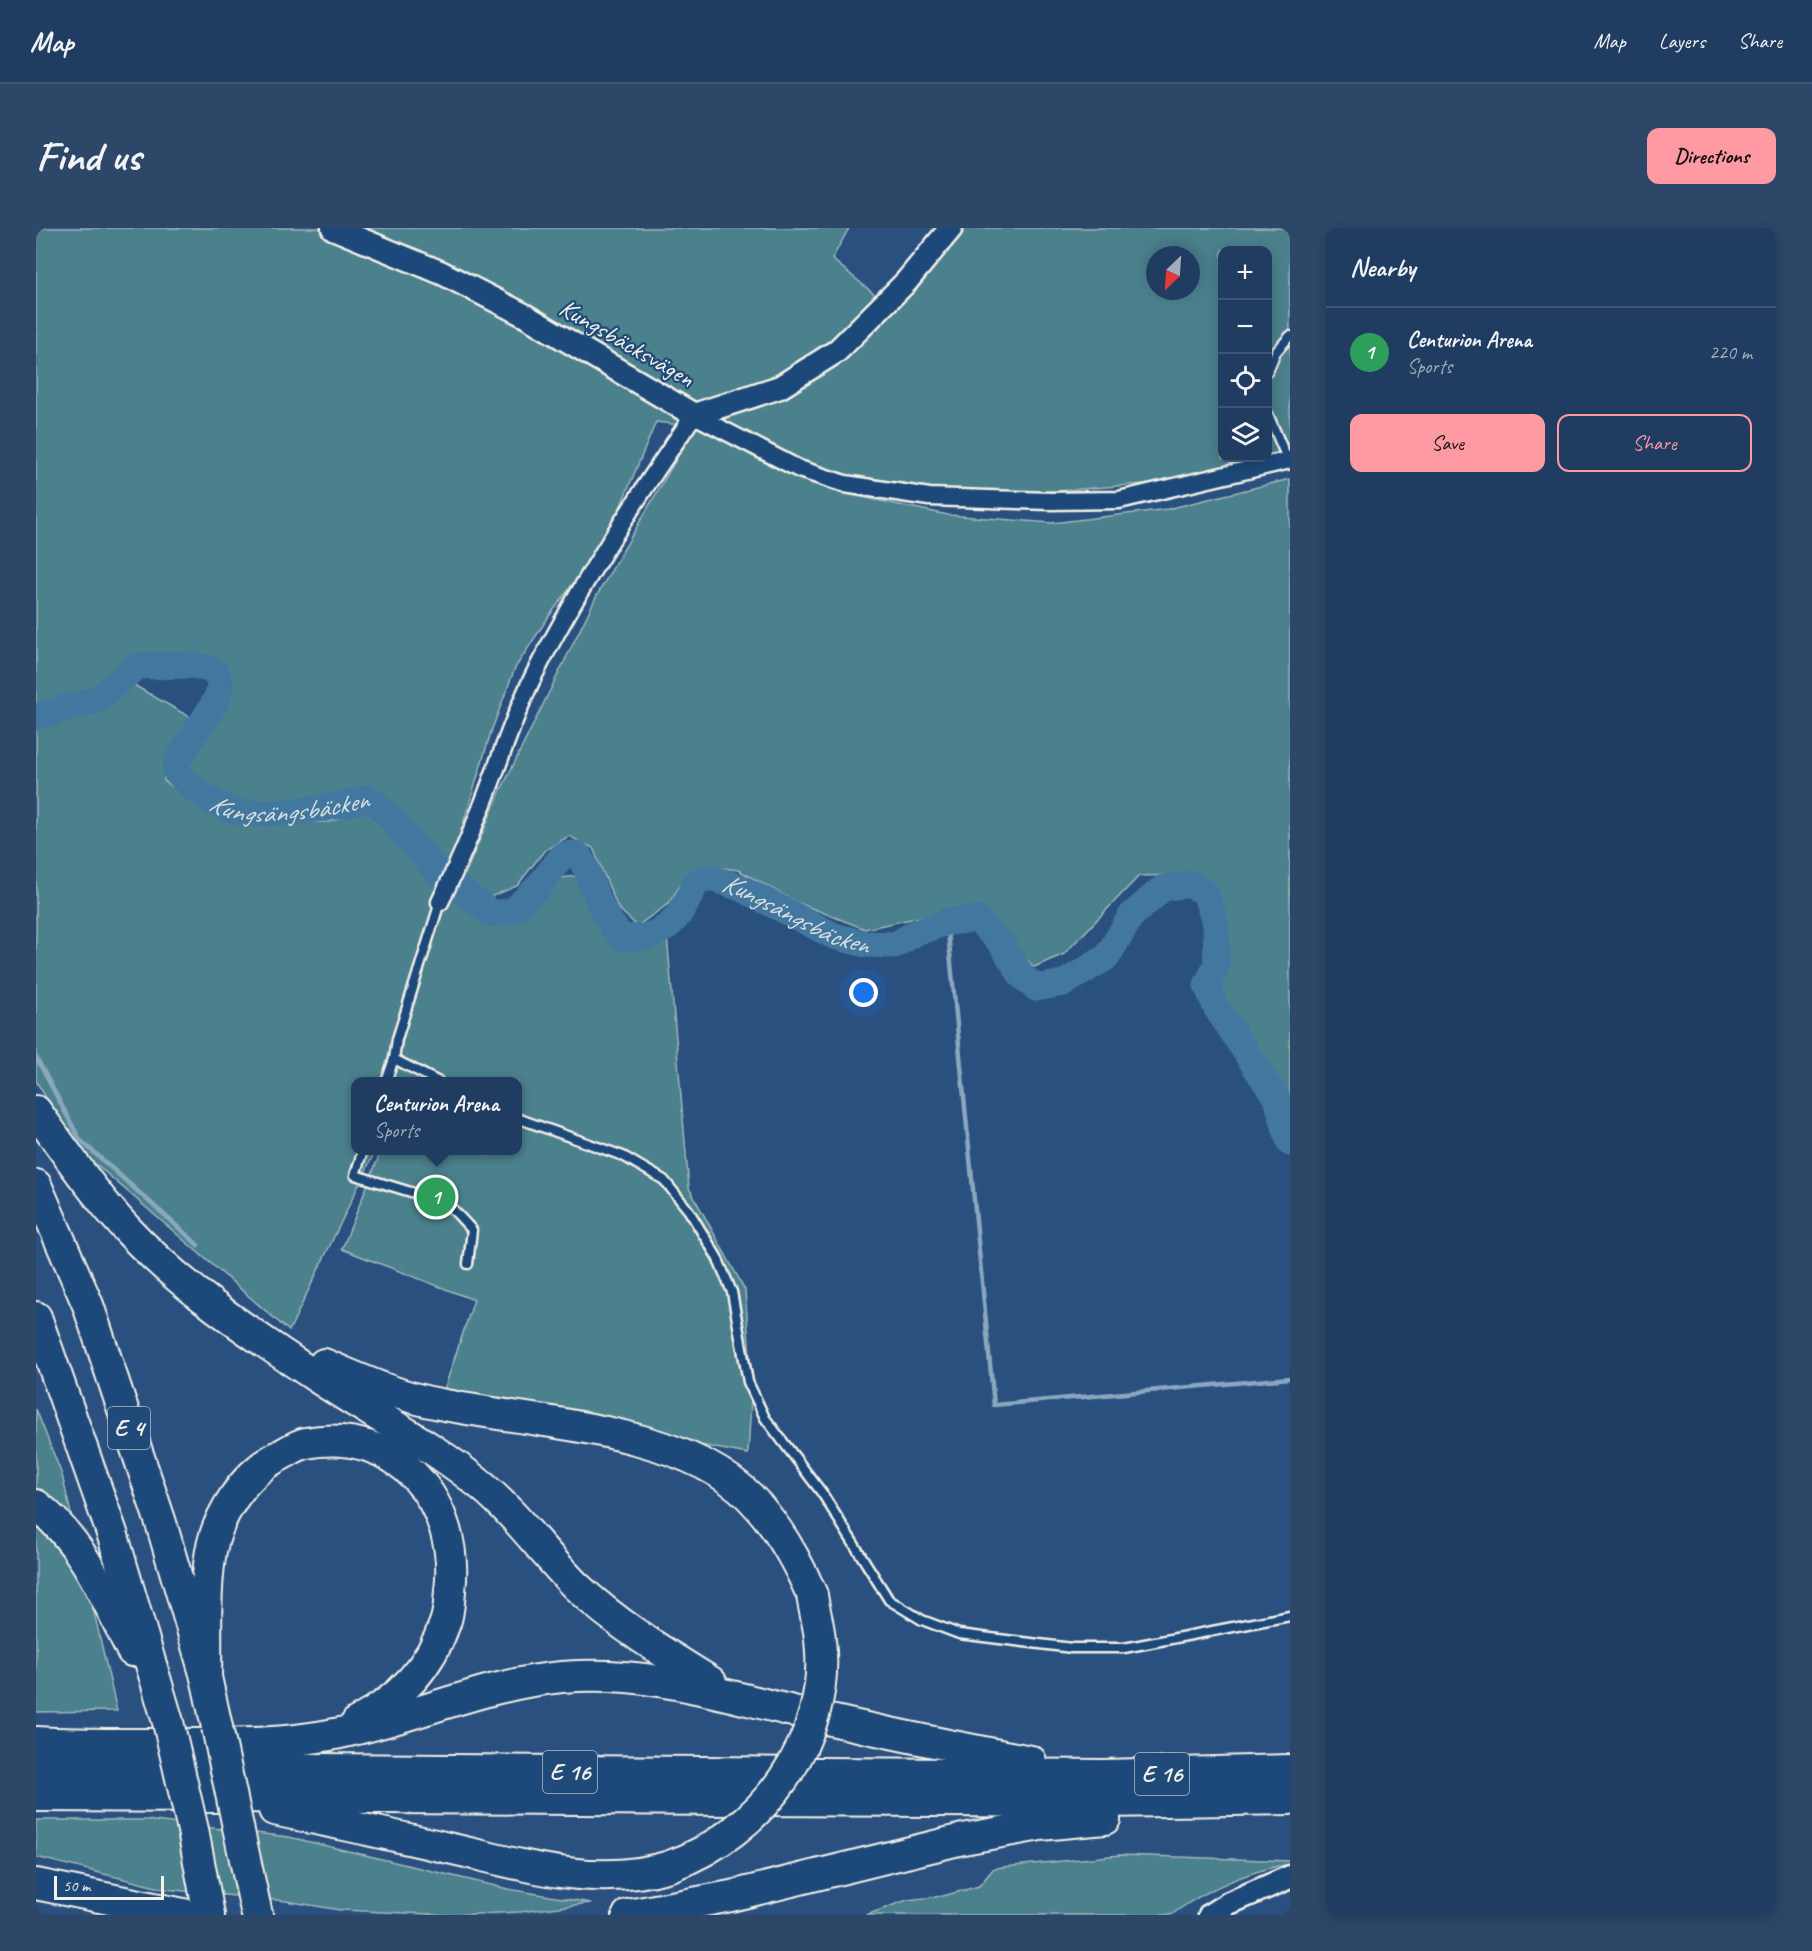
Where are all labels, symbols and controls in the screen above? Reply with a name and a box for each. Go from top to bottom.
text: Map [30,24,73,59]
text: Map [1593,28,1626,54]
text: Layers [1659,28,1705,54]
text: Share [1738,28,1782,54]
button: Directions [1647,128,1776,184]
text: Find us [36,130,141,183]
north arrow [1146,246,1200,300]
map controls [1218,246,1272,462]
button: + [1218,246,1272,300]
text: Nearby [1350,251,1415,284]
street label: Kungsbäcksvägen [554,291,701,395]
button: − [1218,300,1272,354]
text: Centurion Arena [1407,326,1532,354]
text: 1 [1365,340,1374,365]
text: 220 m [1709,340,1752,365]
button: locate [1218,354,1272,408]
text: Sports [1407,354,1452,379]
button: layers [1218,408,1272,462]
button: Save [1350,414,1545,472]
button: Share [1557,414,1752,472]
water label: Kungsängsbäcken [204,781,375,830]
water label: Kungsängsbäcken [718,866,876,962]
your location [849,978,878,1007]
popup [351,1077,522,1155]
text: Centurion Arena [374,1090,499,1118]
text: Sports [374,1118,419,1143]
pin: 1 [416,1174,456,1220]
road number: E 4 [108,1407,150,1449]
road number: E 16 [543,1751,597,1793]
road number: E 16 [1135,1753,1189,1795]
scale bar [54,1873,164,1900]
text: 50 m [63,1876,90,1896]

